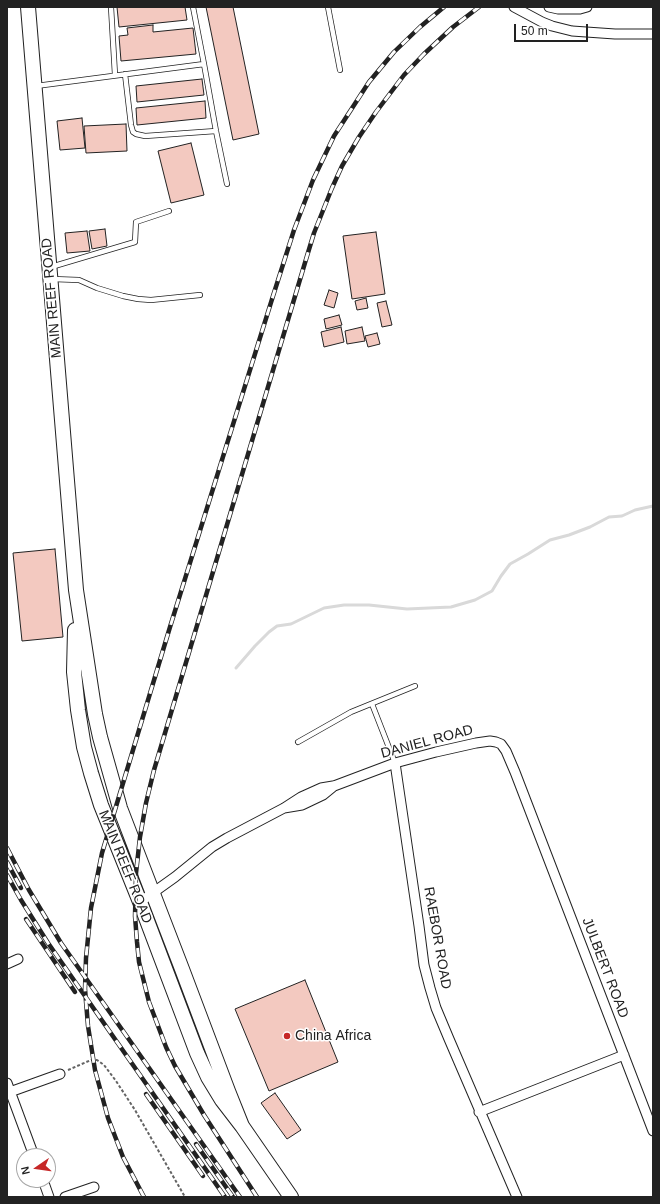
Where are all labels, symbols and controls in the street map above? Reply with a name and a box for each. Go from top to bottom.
scale bar [516,16,590,42]
text: 50 m [521,24,548,38]
street label: MAIN REEF ROAD [38,237,66,359]
street label: DANIEL ROAD [379,722,475,762]
street label: MAIN REEF ROAD [95,808,155,926]
street label: RAEBOR ROAD [420,886,454,990]
street label: JULBERT ROAD [578,915,632,1021]
place label: China Africa [295,1028,371,1044]
marker: China Africa [282,1031,292,1041]
north arrow [16,1148,56,1188]
text: N [19,1165,32,1176]

